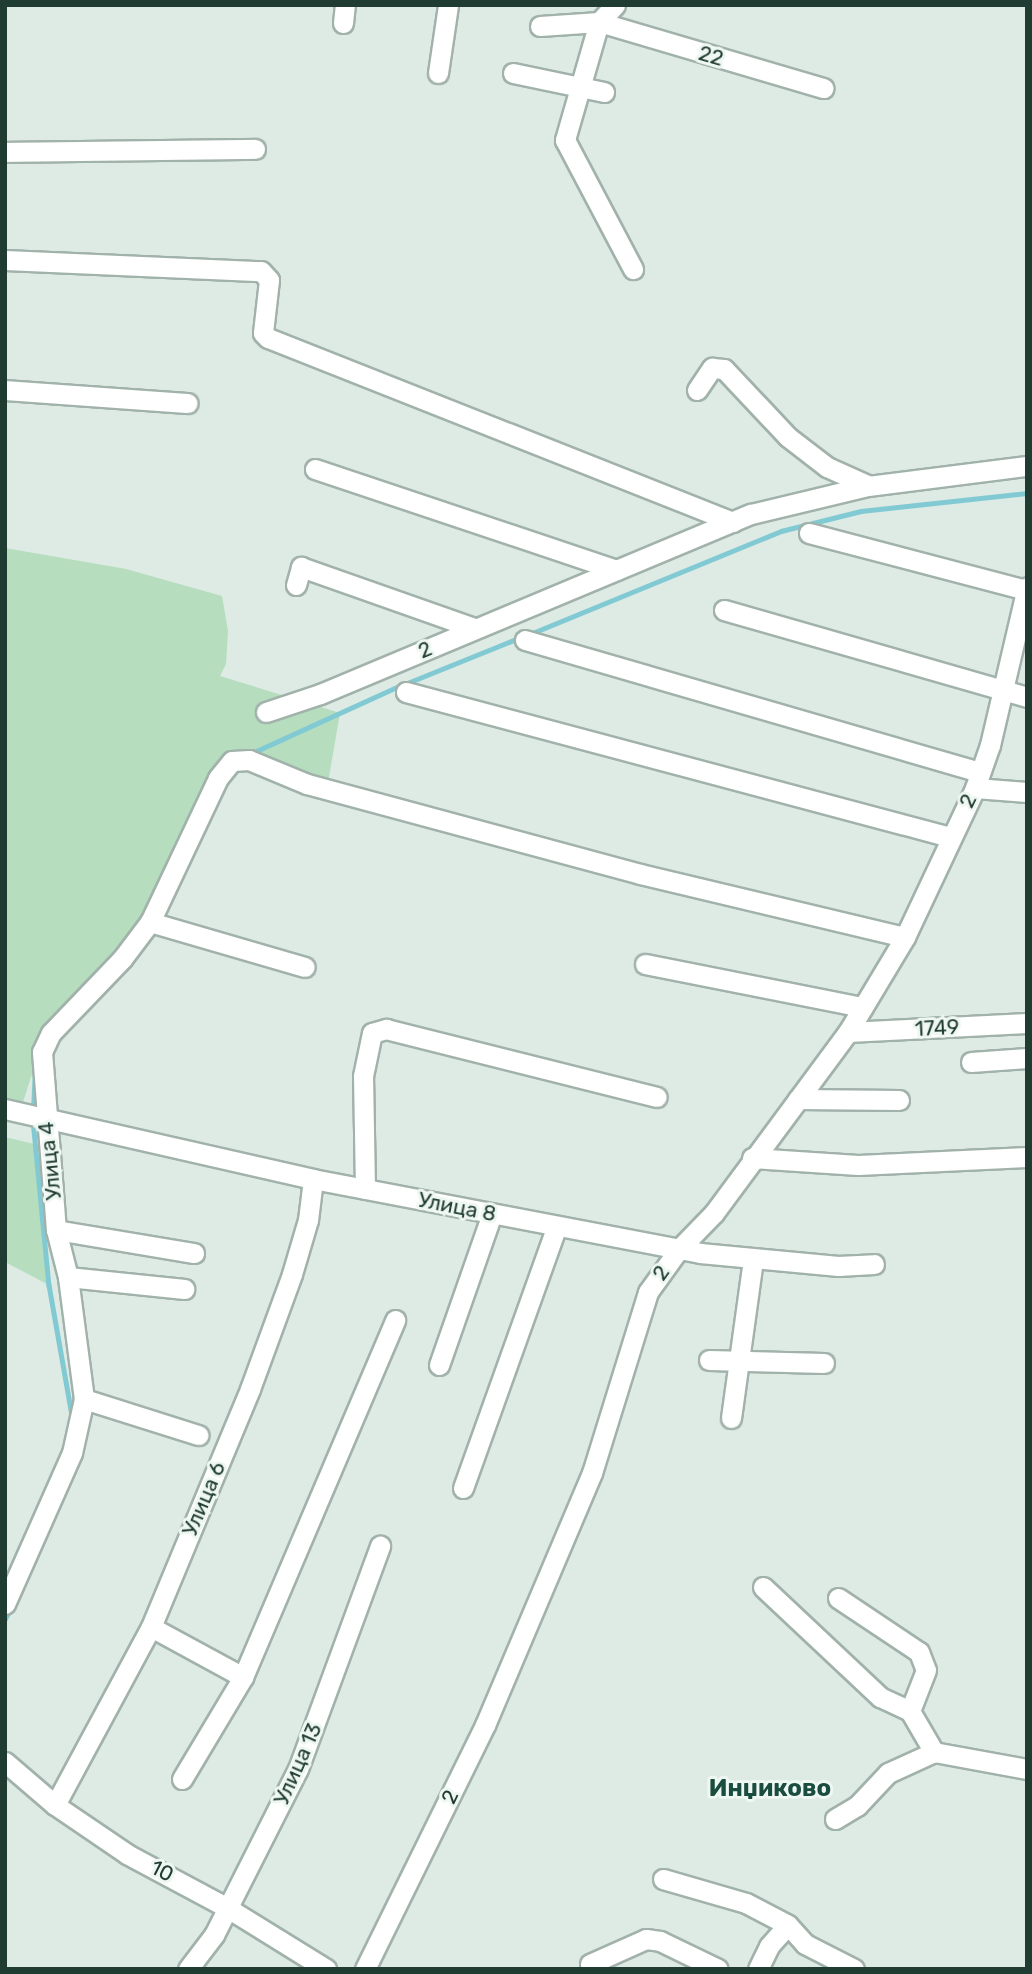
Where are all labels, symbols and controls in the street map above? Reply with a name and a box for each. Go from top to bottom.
street label: 22 [696,40,726,72]
street label: 2 [414,636,436,664]
street label: 2 [954,790,982,812]
street label: 1749 [914,1014,960,1042]
street label: Улица 4 [33,1121,67,1201]
street label: Улица 8 [416,1187,498,1227]
street label: 2 [647,1261,675,1285]
street label: Улица 6 [177,1458,231,1540]
street label: Улица 13 [269,1719,327,1809]
district label: Инџиково [709,1775,831,1803]
street label: 2 [436,1786,464,1808]
street label: 10 [146,1855,178,1887]

